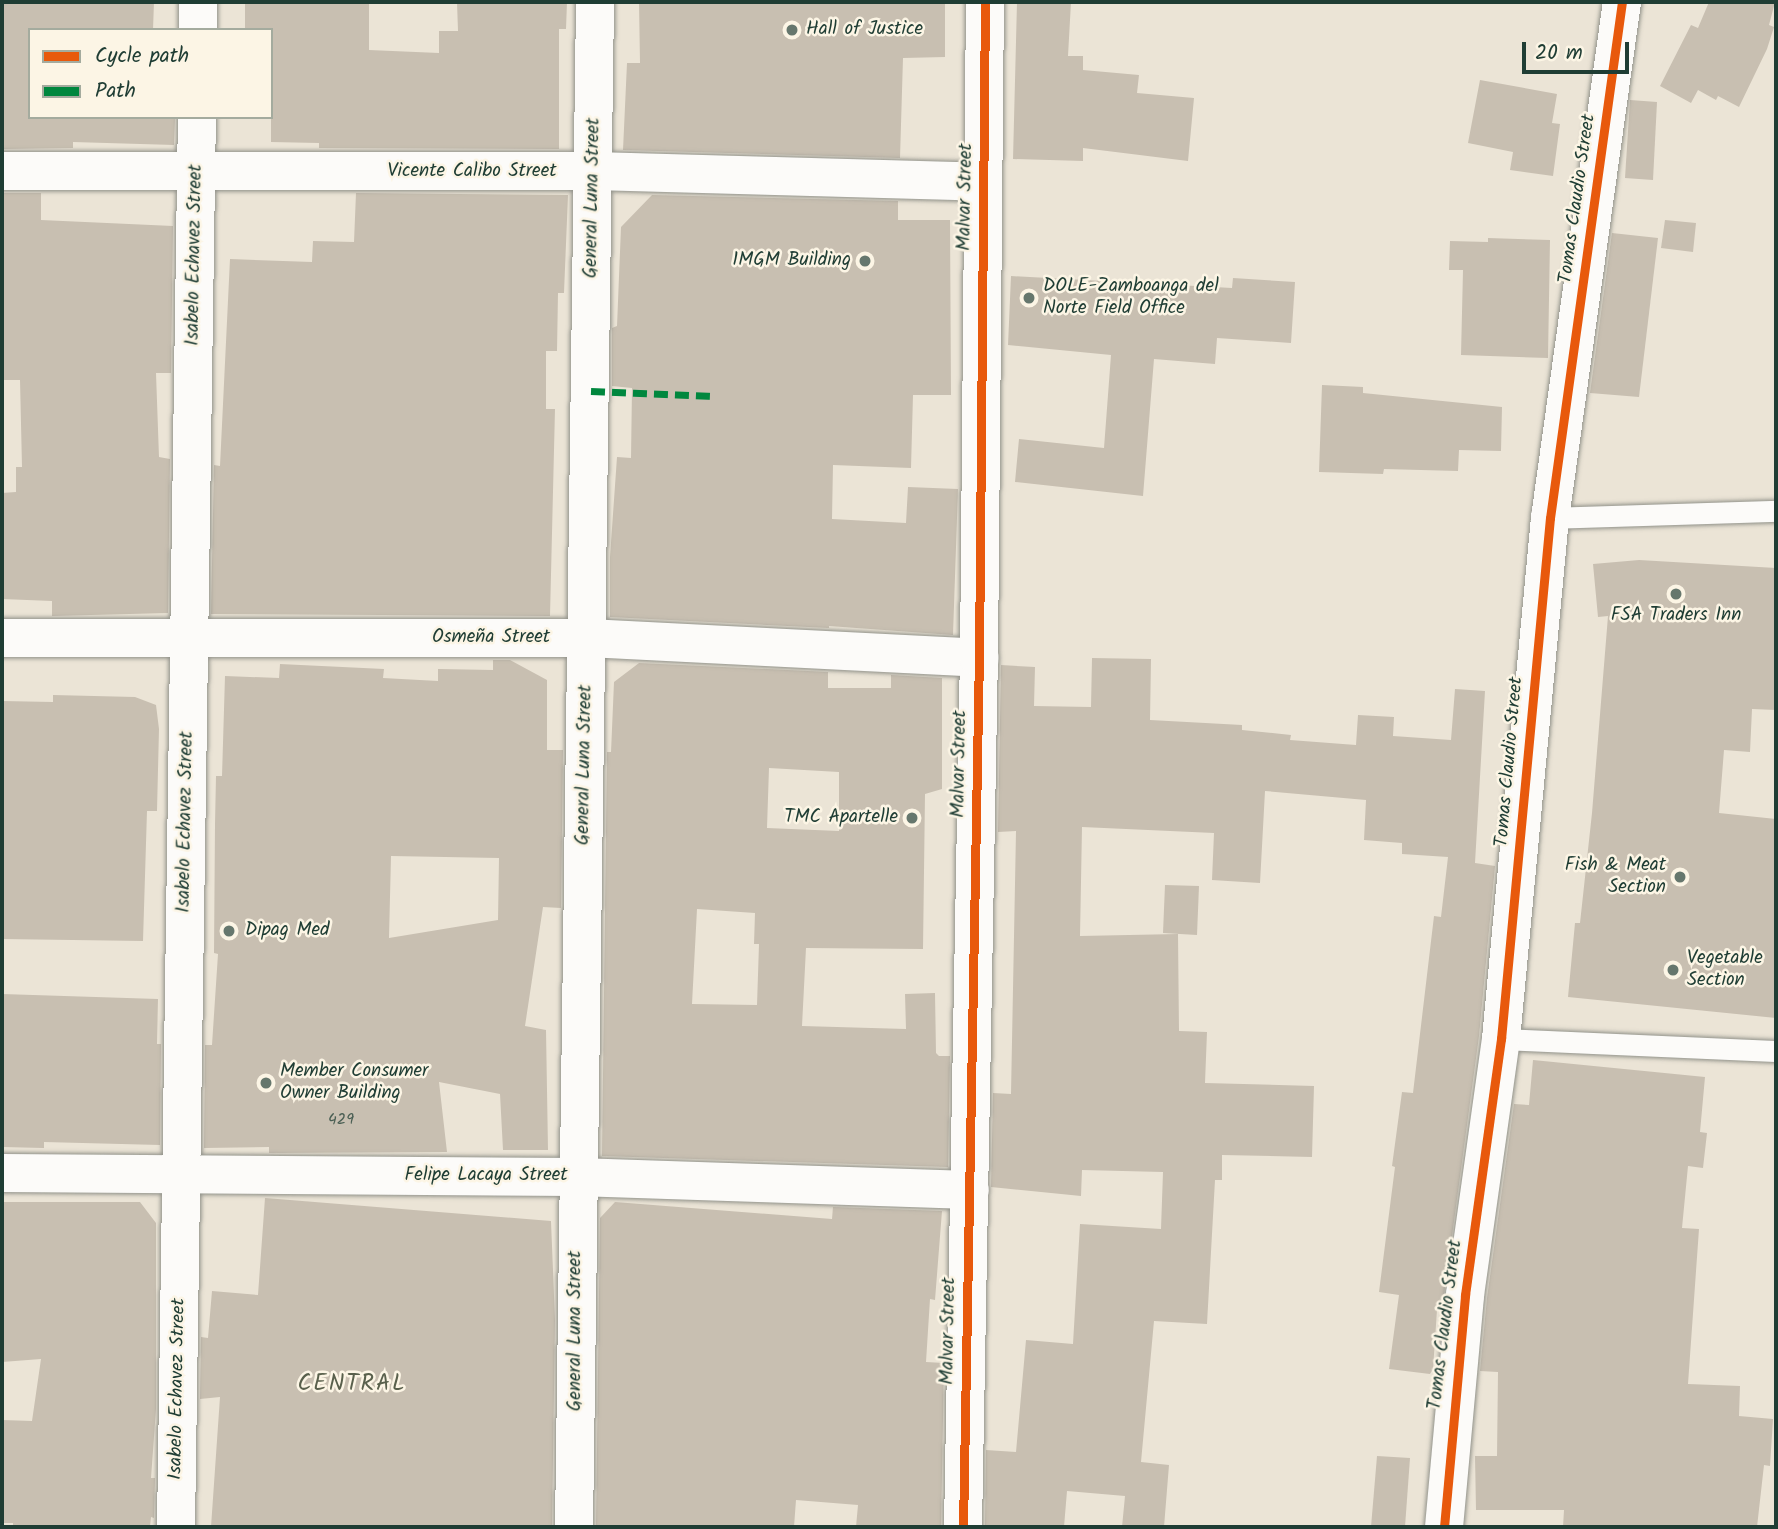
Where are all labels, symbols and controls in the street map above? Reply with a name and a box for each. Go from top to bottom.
place label: Hall of Justice [806,19,923,41]
marker: Hall of Justice [784,22,800,38]
legend [28,28,273,119]
scale bar [1526,28,1633,72]
text: 20 m [1535,37,1583,70]
text: Cycle path [95,40,189,73]
text: Path [95,75,136,108]
street label: Tomas Claudio Street [1555,113,1601,285]
street label: General Luna Street [580,117,606,279]
street label: Malvar Street [954,143,978,251]
street label: Vicente Calibo Street [387,161,557,183]
street label: Isabelo Echavez Street [182,164,208,346]
place label: 1MGM Building [732,250,851,272]
marker: 1MGM Building [857,253,873,269]
place label: DOLE-Zamboanga del Norte Field Office [1043,276,1219,320]
marker: DOLE-Zamboanga del Norte Field Office [1021,290,1037,306]
marker: FSA Traders Inn [1668,586,1684,602]
place label: FSA Traders Inn [1611,605,1741,627]
street label: Osmeña Street [432,627,550,649]
street label: Tomas Claudio Street [1491,676,1529,848]
street label: General Luna Street [572,684,598,846]
street label: Malvar Street [948,710,972,818]
street label: Isabelo Echavez Street [173,731,199,913]
place label: TMC Apartelle [784,807,898,829]
marker: TMC Apartelle [904,810,920,826]
place label: Fish & Meat Section [1565,855,1666,899]
marker: Fish & Meat Section [1672,869,1688,885]
place label: Dipag Med [245,920,329,942]
marker: Dipag Med [219,921,239,941]
place label: Vegetable Section [1687,948,1763,992]
marker: Vegetable Section [1665,962,1681,978]
place label: Member Consumer Owner Building [280,1061,428,1105]
marker: Member Consumer Owner Building [258,1075,274,1091]
house number: 429 [328,1110,354,1130]
street label: Felipe Lacaya Street [404,1165,568,1187]
street label: Tomas Claudio Street [1424,1239,1468,1411]
street label: General Luna Street [565,1251,587,1411]
street label: Malvar Street [937,1277,961,1385]
street label: Isabelo Echavez Street [165,1298,191,1480]
district label: CENTRAL [298,1370,406,1398]

